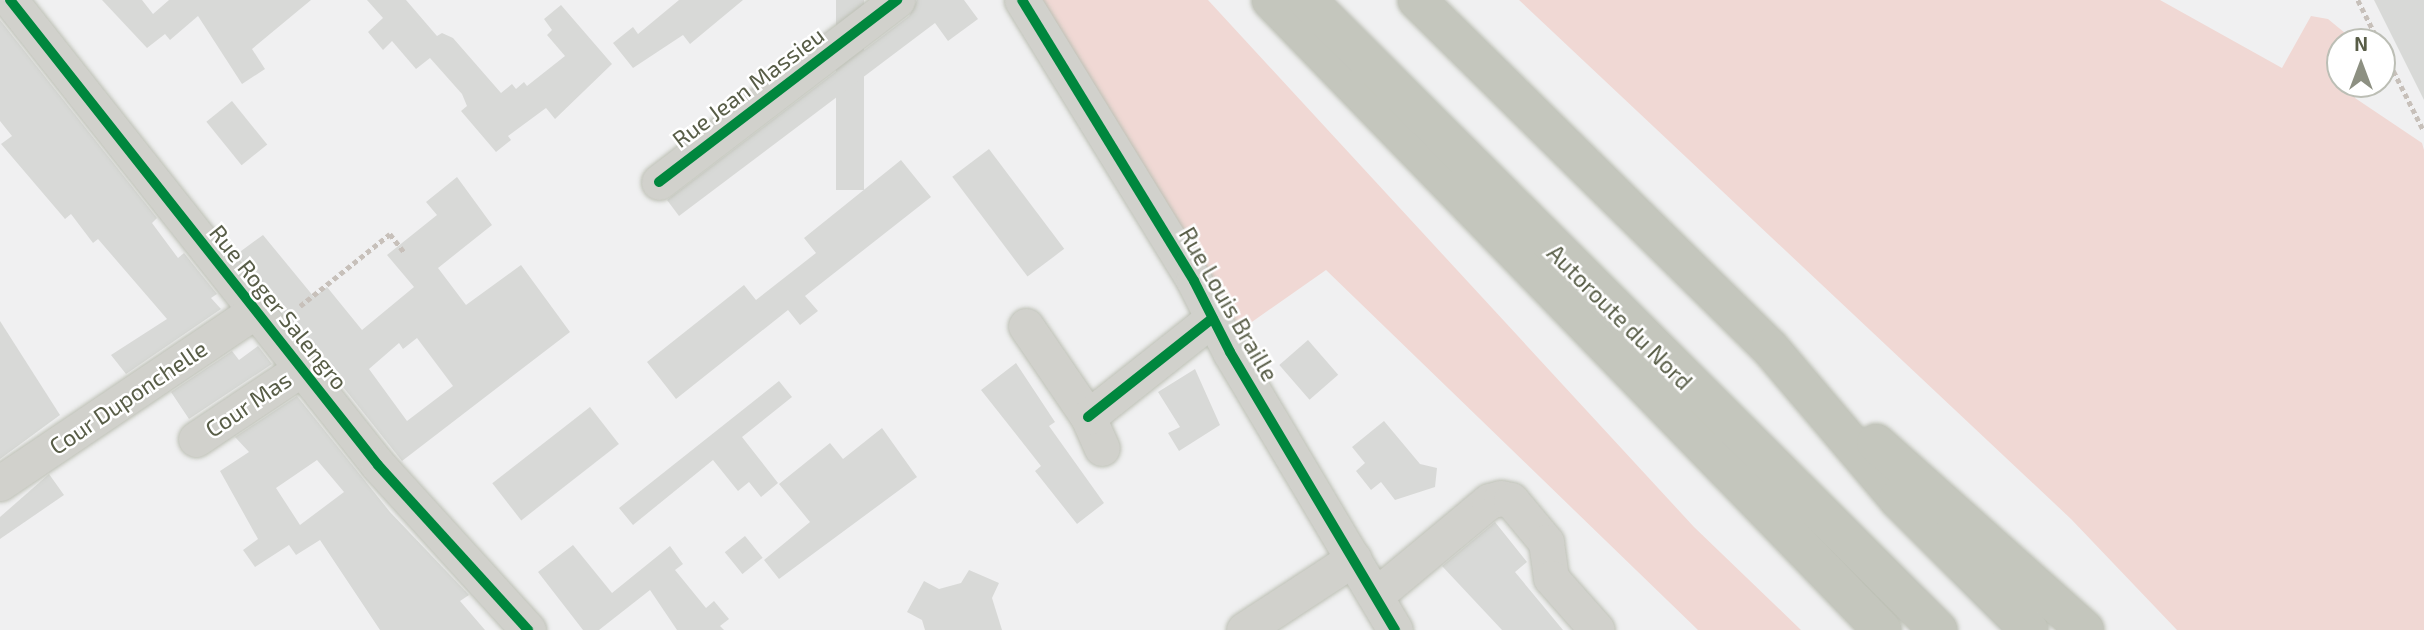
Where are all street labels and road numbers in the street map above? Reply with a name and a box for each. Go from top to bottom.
street label: Rue Jean Massieu [666,21,830,153]
street label: Rue Roger Salengro [204,219,354,395]
street label: Rue Louis Braille [1174,222,1284,386]
street label: Autoroute du Nord [1542,239,1698,395]
street label: Cour Duponchelle [44,334,212,460]
street label: Cour Mas [200,365,296,443]

